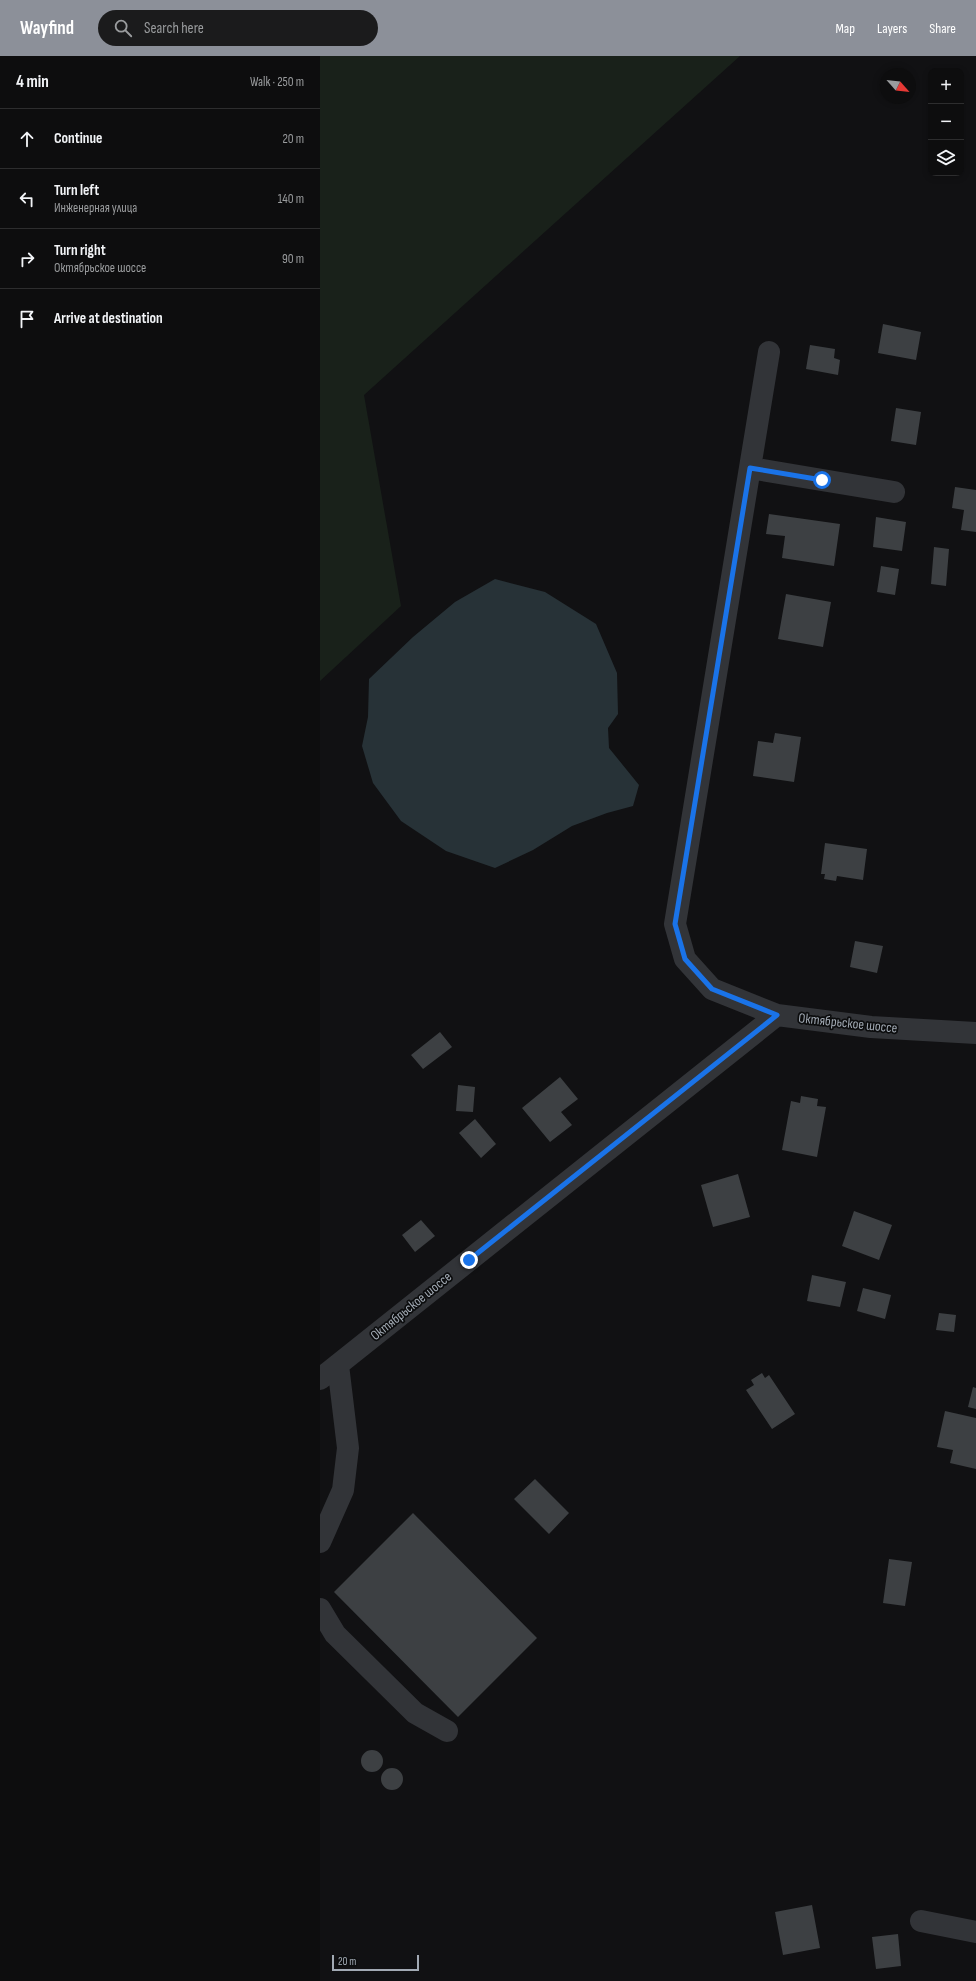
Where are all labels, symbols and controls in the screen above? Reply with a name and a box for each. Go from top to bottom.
search box [98,10,378,46]
text: Wayfind [20,17,74,40]
icon: search [112,17,134,39]
text: Search here [144,19,204,38]
text: Map [835,20,855,37]
text: Layers [877,20,907,37]
text: Share [929,20,956,37]
north arrow [880,68,916,104]
map controls [928,68,964,176]
button: + [928,68,964,104]
text: 4 min [16,72,49,92]
text: Walk · 250 m [250,74,304,90]
button: − [928,104,964,140]
icon: ahead [16,128,38,150]
text: Continue [54,129,103,148]
text: 20 m [282,131,304,147]
button: layers [928,140,964,176]
text: Turn left [54,181,99,200]
icon: left [16,188,38,210]
text: 140 m [278,191,304,207]
text: Инженерная улица [54,200,137,216]
text: Turn right [54,241,106,260]
icon: right [16,248,38,270]
text: 90 m [282,251,304,267]
text: Октябрьское шоссе [54,260,146,276]
icon: arrive [16,308,38,330]
text: Arrive at destination [54,309,163,328]
route start [813,471,831,489]
street label: Октябрьское шоссе [798,1009,898,1037]
route end [460,1251,478,1269]
street label: Октябрьское шоссе [367,1268,455,1344]
scale bar [332,1953,419,1972]
text: 20 m [338,1955,356,1968]

